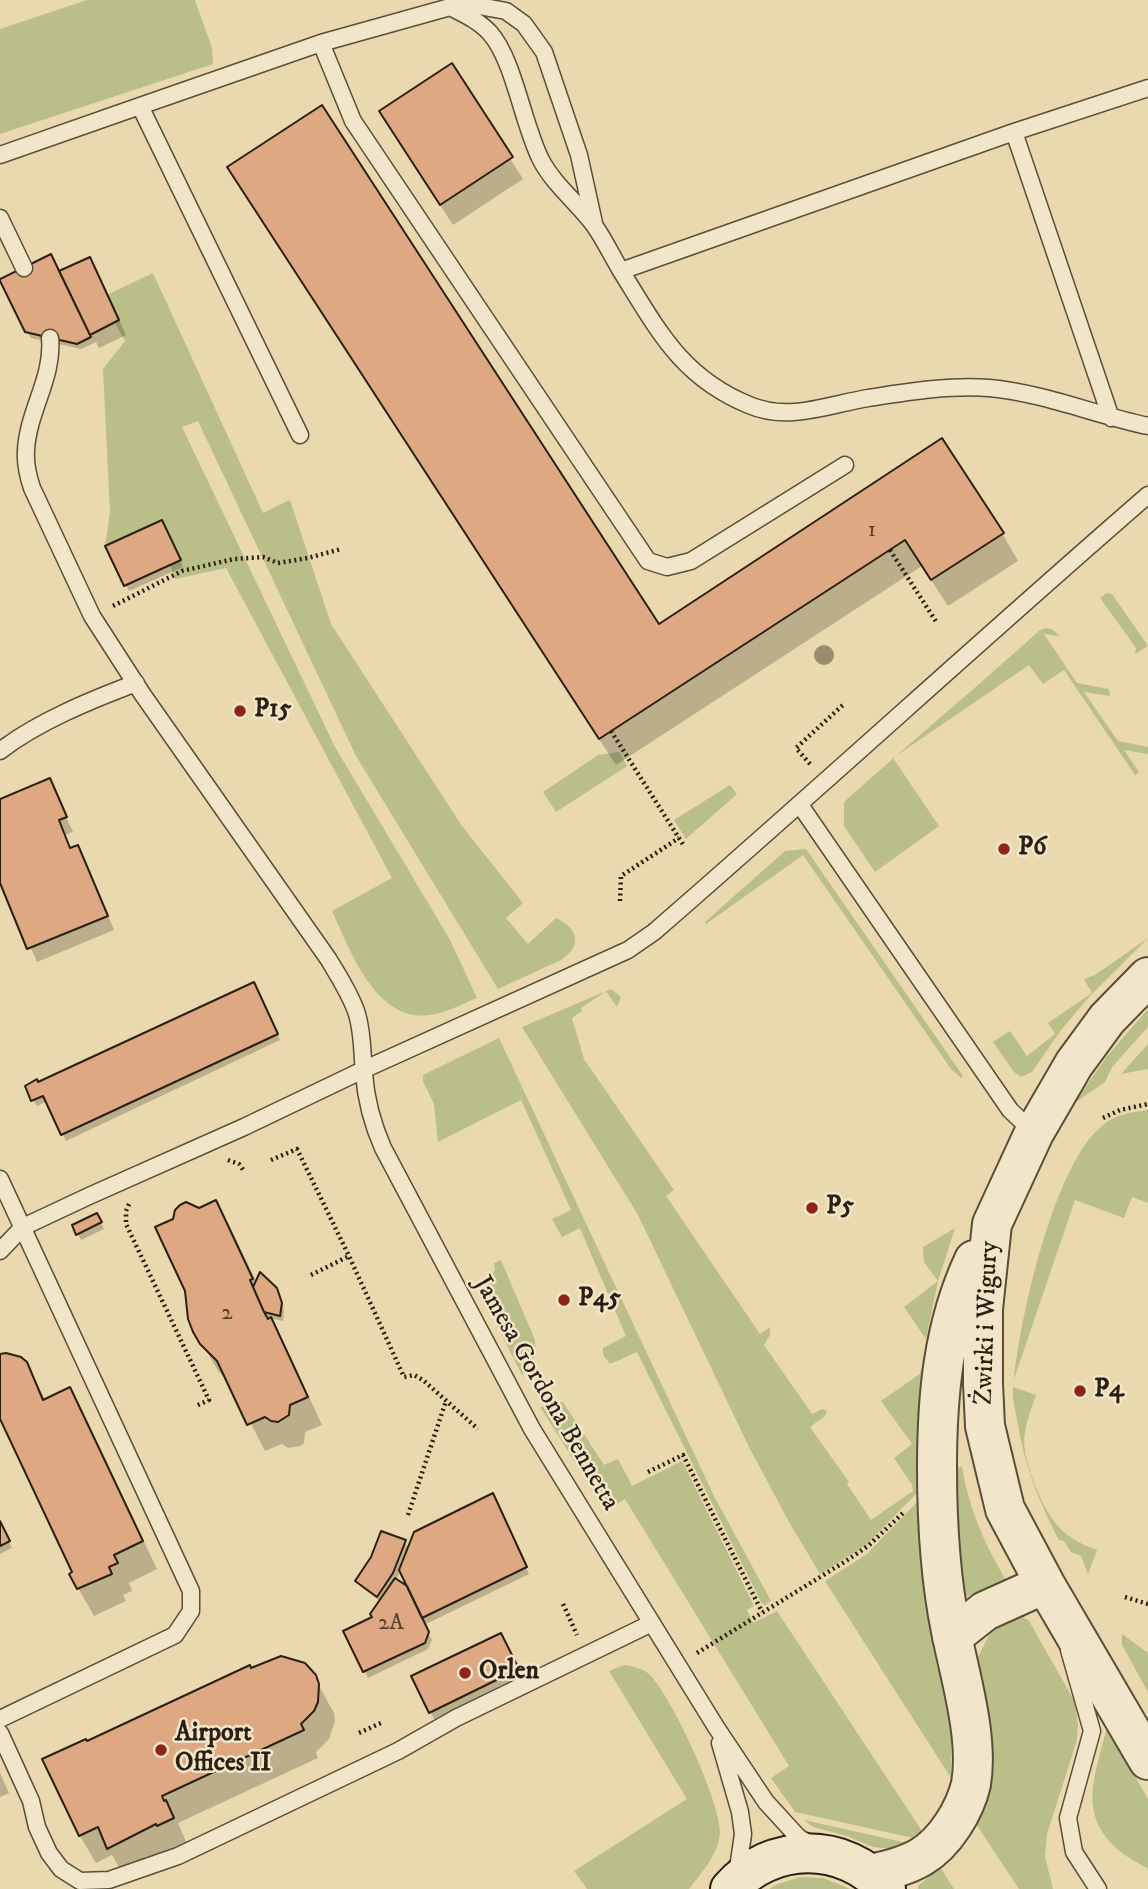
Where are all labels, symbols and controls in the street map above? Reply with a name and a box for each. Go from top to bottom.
house number: 1 [868,517,876,545]
place label: P15 [254,695,291,727]
marker: P15 [232,703,248,719]
place label: P6 [1018,833,1047,865]
marker: P6 [996,841,1012,857]
place label: P5 [826,1192,854,1224]
marker: P5 [804,1200,820,1216]
street label: Żwirki i Wigury [970,1240,1006,1406]
street label: Jamesa Gordona Bennetta [465,1271,625,1517]
place label: P45 [578,1284,621,1316]
marker: P45 [556,1292,572,1308]
house number: 2 [221,1300,233,1328]
place label: P4 [1094,1375,1124,1407]
marker: P4 [1072,1383,1088,1399]
house number: 2A [378,1610,404,1638]
place label: Orlen [479,1657,539,1689]
marker: Orlen [457,1665,473,1681]
place label: Airport Offices II [175,1719,271,1780]
marker: Airport Offices II [153,1742,169,1758]

